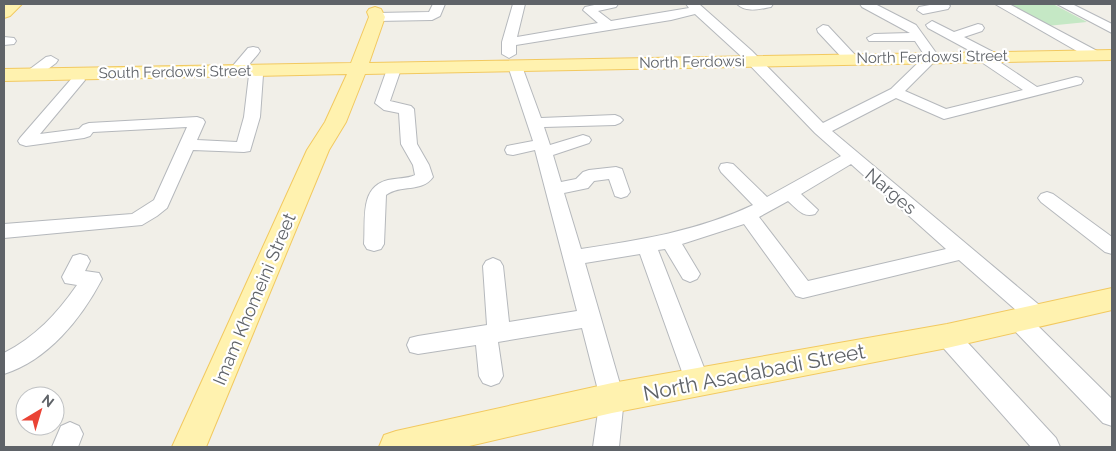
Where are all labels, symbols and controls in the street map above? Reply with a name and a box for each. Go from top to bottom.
street label: North Ferdowsi Street [856,47,1008,67]
street label: North Ferdowsi [639,52,745,72]
street label: South Ferdowsi Street [99,62,251,82]
street label: Narges [861,164,921,219]
street label: Imam Khomeini Street [208,210,300,388]
street label: North Asadabadi Street [641,338,867,406]
north arrow [15,386,65,436]
text: N [39,391,57,410]

